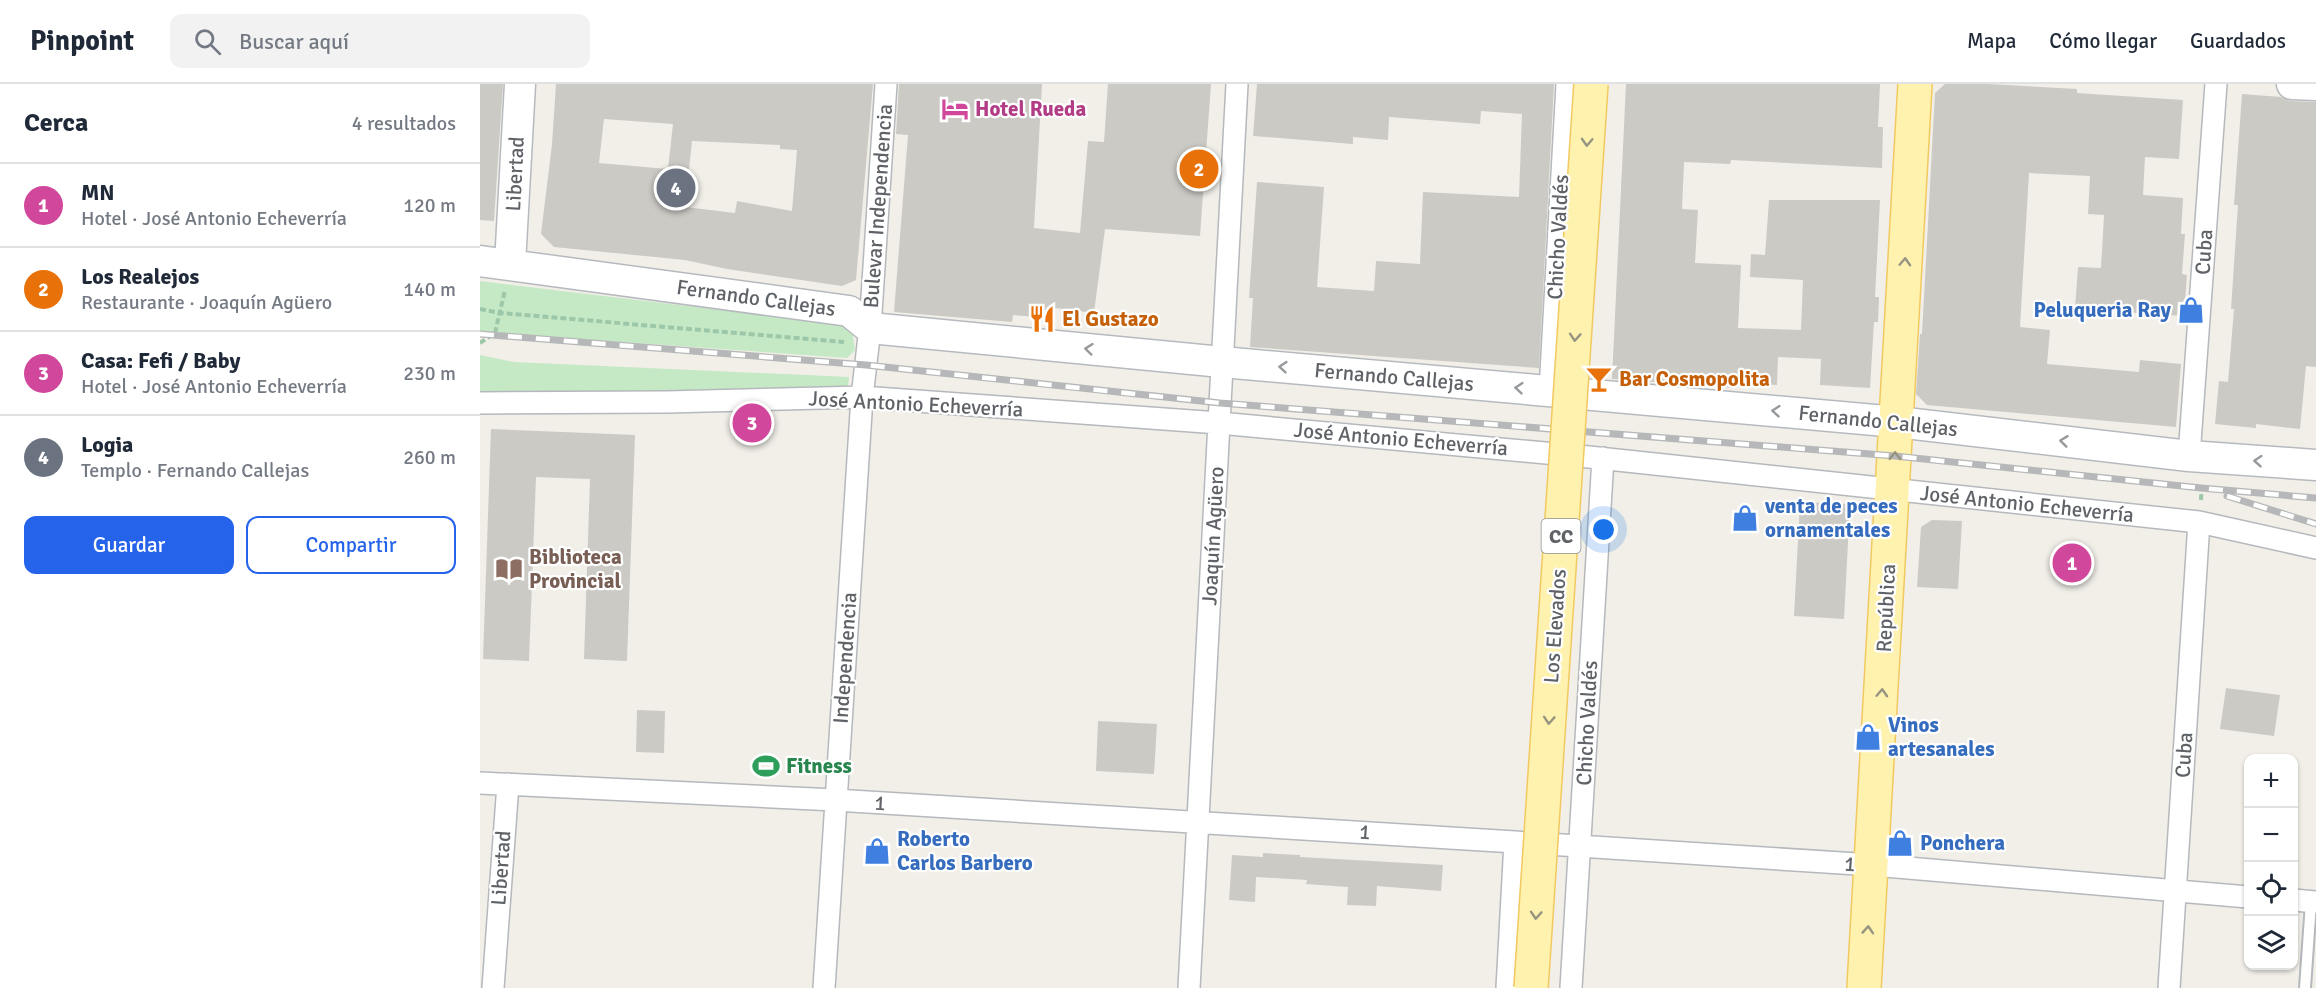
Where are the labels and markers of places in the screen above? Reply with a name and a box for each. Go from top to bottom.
hotel icon: Hotel Rueda [940,94,970,124]
place label: Hotel Rueda [975,96,1086,122]
pin: 2 [1180,146,1218,191]
pin: 4 [656,166,696,210]
shop icon: Peluqueria Ray [2176,295,2206,325]
place label: Peluqueria Ray [2034,297,2172,323]
restaurant icon: El Gustazo [1027,304,1057,334]
place label: El Gustazo [1062,306,1159,332]
bar icon: Bar Cosmopolita [1584,364,1614,394]
place label: Bar Cosmopolita [1619,366,1770,392]
pin: 3 [732,400,772,446]
place label: venta de peces ornamentales [1764,493,1898,543]
shop icon: venta de peces ornamentales [1730,503,1760,533]
pin: 1 [2052,540,2092,586]
place label: Biblioteca Provincial [529,544,622,594]
library icon: Biblioteca Provincial [494,554,524,584]
place label: Vinos artesanales [1888,712,1994,762]
shop icon: Vinos artesanales [1853,722,1883,752]
sports icon: Fitness [751,751,781,781]
place label: Fitness [786,753,852,779]
place label: Roberto Carlos Barbero [897,826,1033,876]
shop icon: Ponchera [1885,828,1915,858]
place label: Ponchera [1920,830,2005,856]
shop icon: Roberto Carlos Barbero [862,836,892,866]

